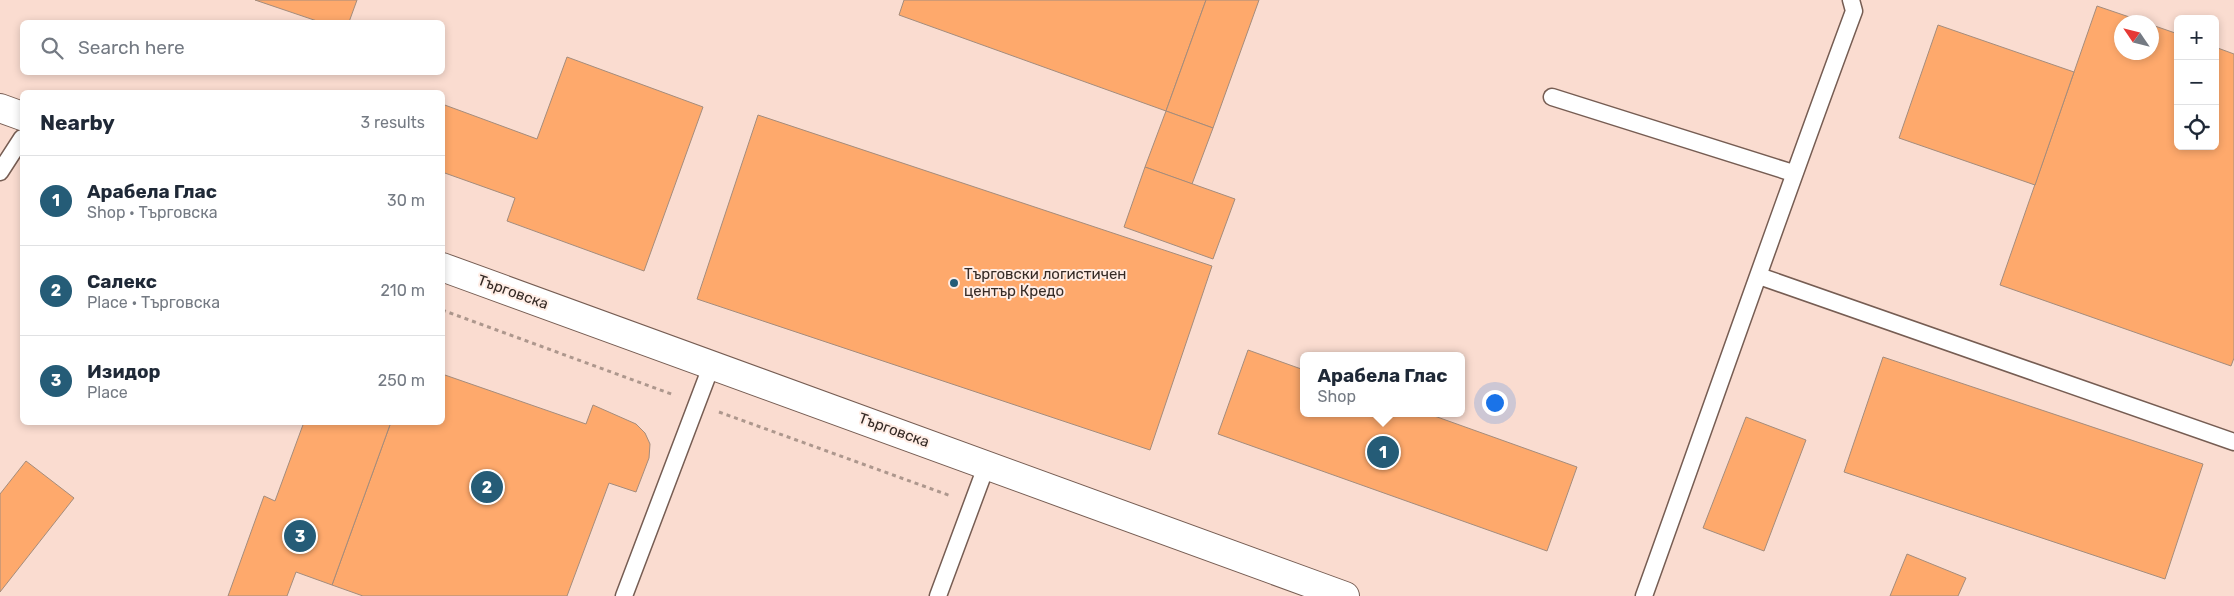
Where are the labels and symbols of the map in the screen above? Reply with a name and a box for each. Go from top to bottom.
north arrow [2114,15,2159,60]
place label: Търговски логистичен център Кредо [964,265,1126,300]
street label: Търговска [475,271,551,313]
marker: Търговски логистичен център Кредо [948,277,960,289]
your location [1482,390,1508,416]
street label: Търговска [856,409,932,451]
pin: 1 [1367,433,1399,471]
pin: 2 [471,468,503,506]
pin: 3 [284,517,316,555]

